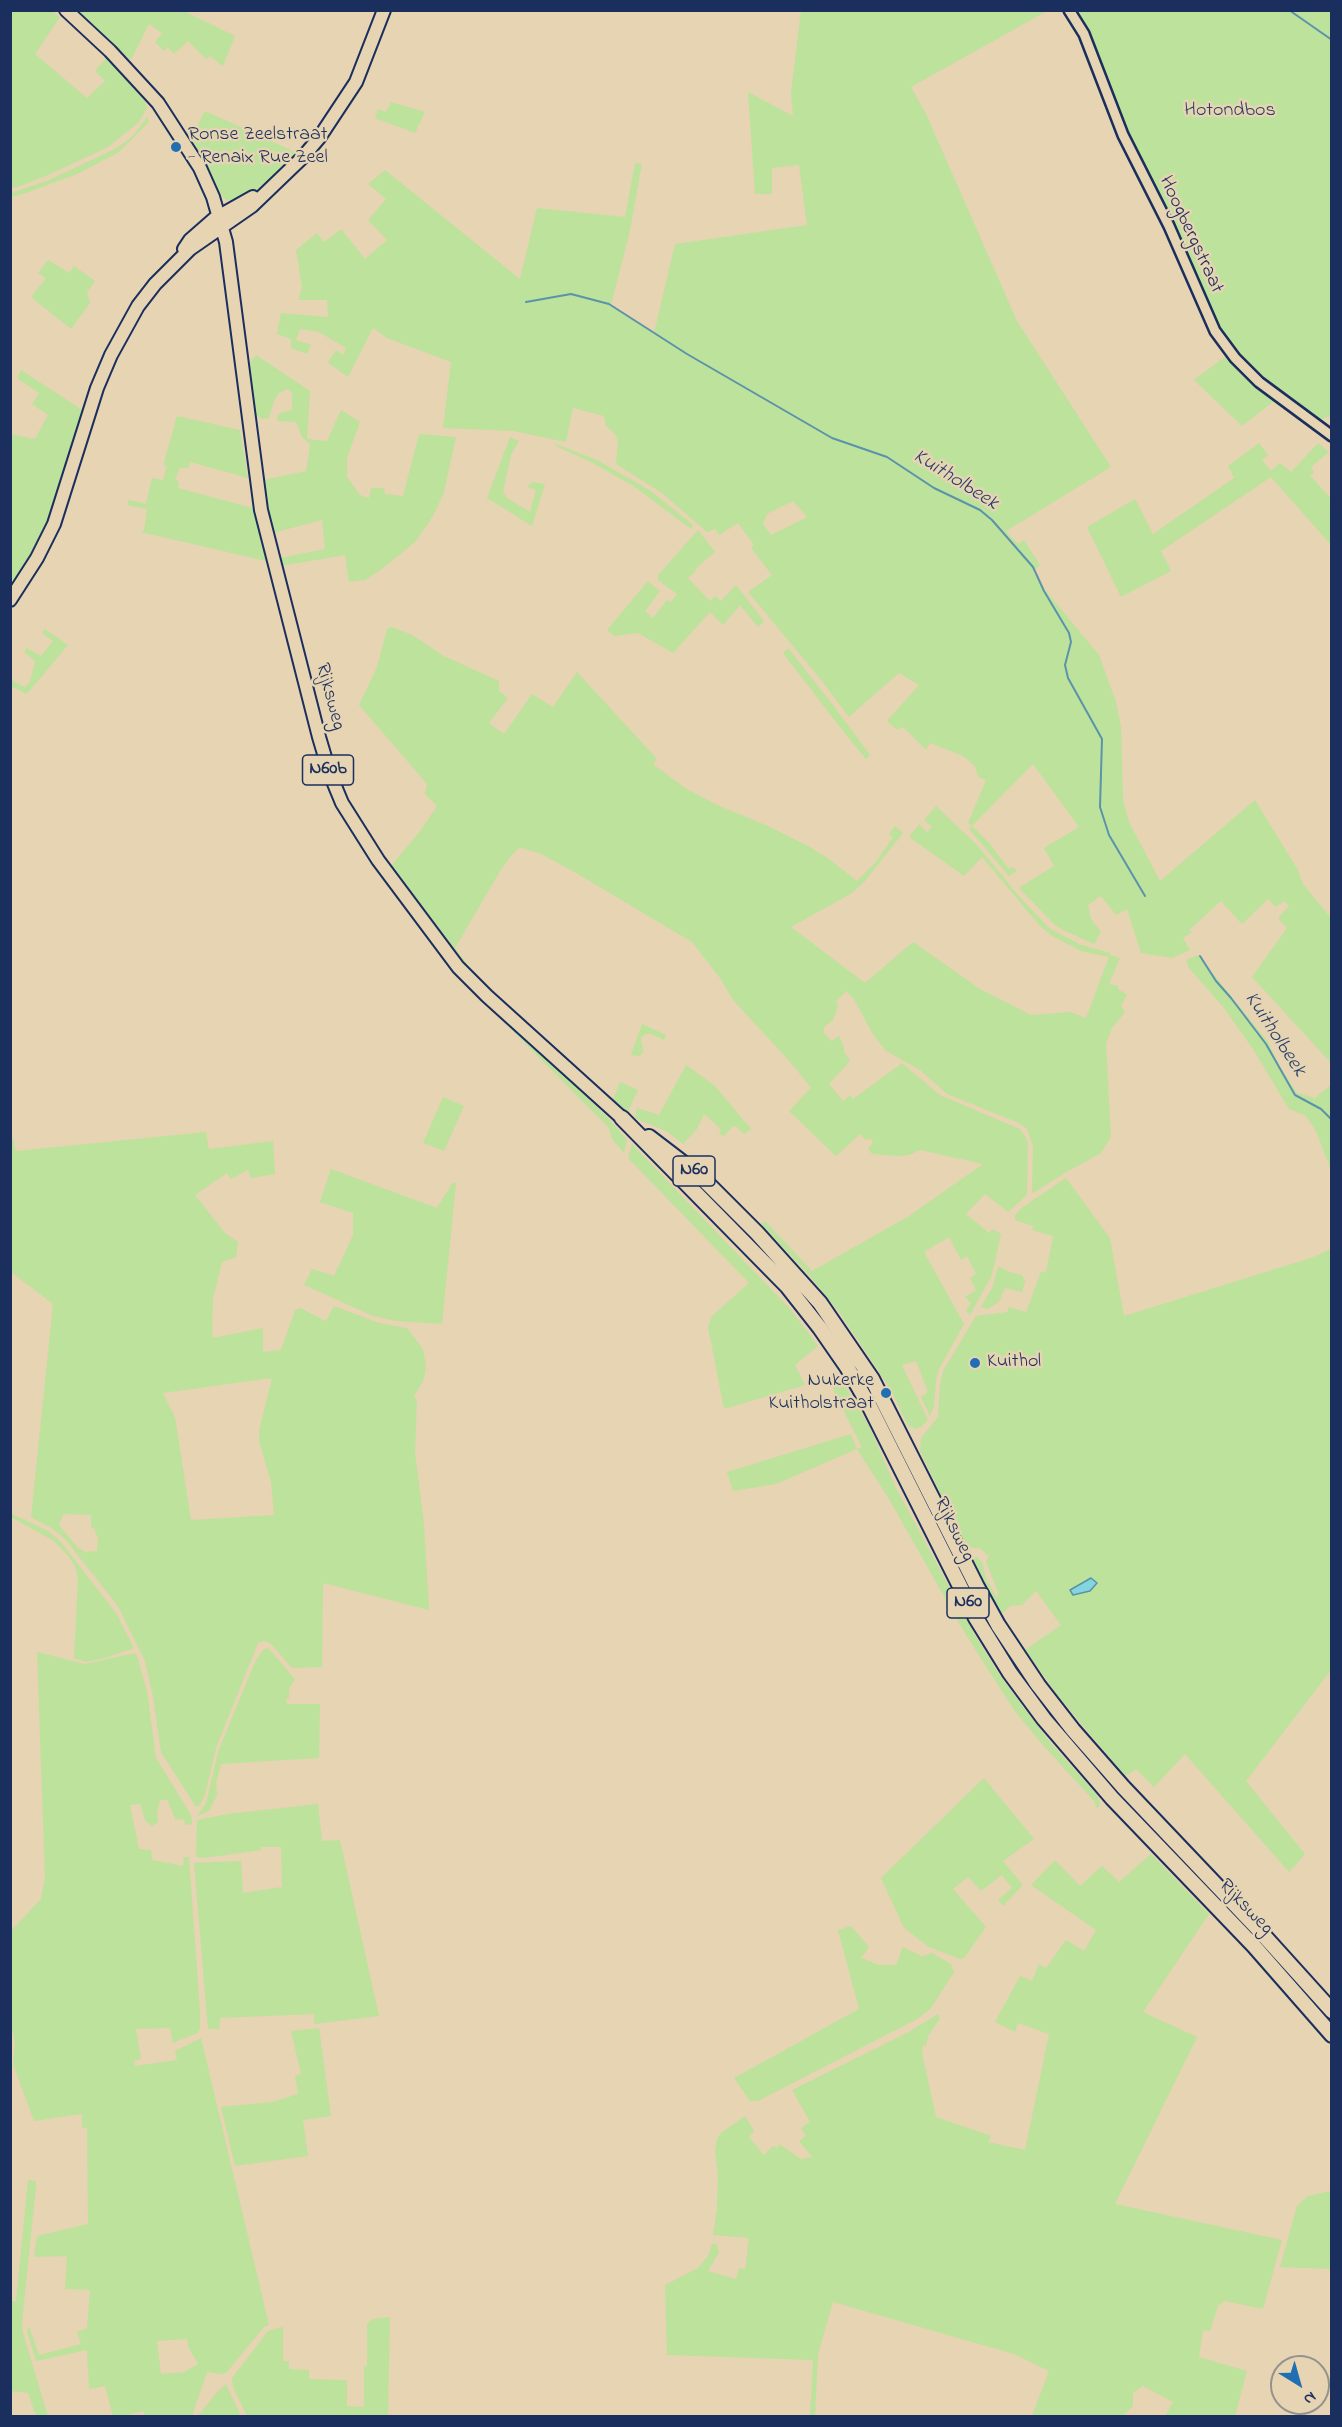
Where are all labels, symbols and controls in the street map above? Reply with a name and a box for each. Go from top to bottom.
park label: Hotondbos [1184,100,1276,124]
place label: Ronse Zeelstraat - Renaix Rue Zeel [188,124,328,171]
marker: Ronse Zeelstraat - Renaix Rue Zeel [169,140,183,154]
street label: Hoogbergstraat [1152,172,1228,298]
water label: Kuitholbeek [908,445,1002,517]
street label: Rijksweg [309,661,349,733]
road number: N60b [302,755,354,785]
water label: Kuitholbeek [1237,988,1311,1082]
road number: N60 [673,1156,715,1186]
place label: Kuithol [987,1351,1041,1375]
marker: Kuithol [968,1356,982,1370]
place label: Nukerke Kuitholstraat [769,1370,874,1417]
marker: Nukerke Kuitholstraat [879,1386,893,1400]
street label: Rijksweg [927,1494,979,1566]
road number: N60 [947,1588,989,1618]
street label: Rijksweg [1213,1875,1277,1941]
north arrow [1270,2355,1330,2415]
text: N [1298,2385,1321,2411]

